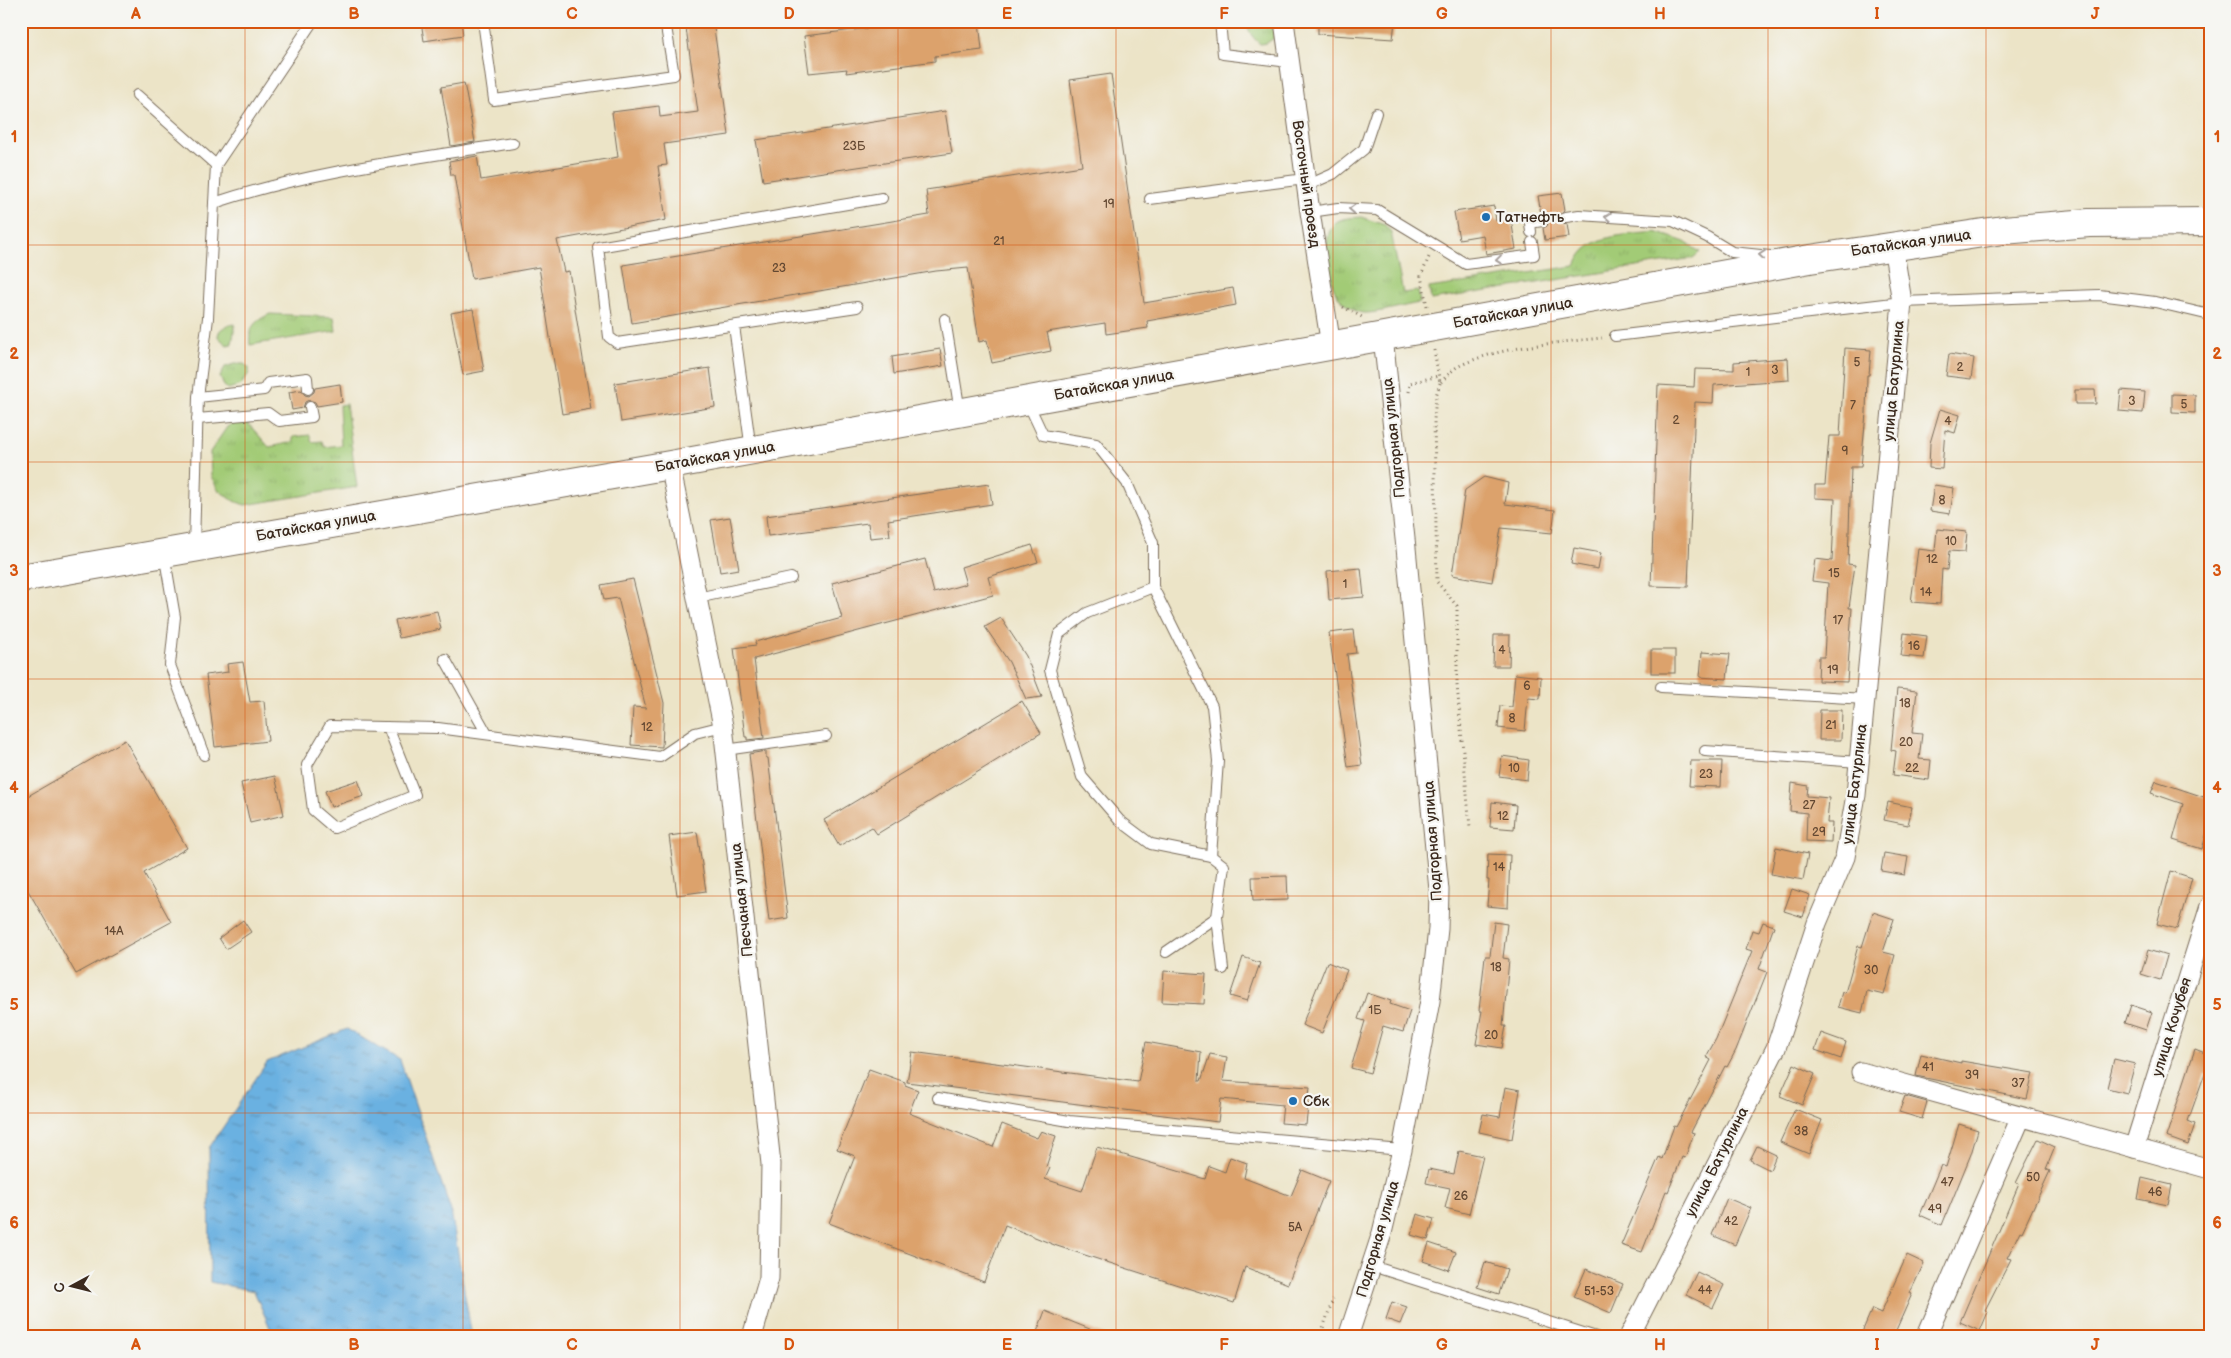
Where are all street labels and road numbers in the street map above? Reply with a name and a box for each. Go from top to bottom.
street label: Восточный проезд [1288,119,1324,249]
street label: Батайская улица [1850,225,1972,261]
street label: Батайская улица [1452,293,1574,333]
street label: улица Батурлина [1879,320,1909,442]
street label: Батайская улица [1053,365,1175,405]
street label: Подгорная улица [1378,377,1410,499]
street label: Батайская улица [654,437,776,477]
street label: Батайская улица [255,506,377,546]
street label: улица Батурлина [1838,723,1872,845]
street label: Подгорная улица [1419,780,1447,902]
street label: Песчаная улица [727,842,757,958]
street label: улица Кочубея [2148,975,2196,1079]
street label: улица Батурлина [1681,1104,1753,1220]
street label: Подгорная улица [1352,1178,1404,1300]

